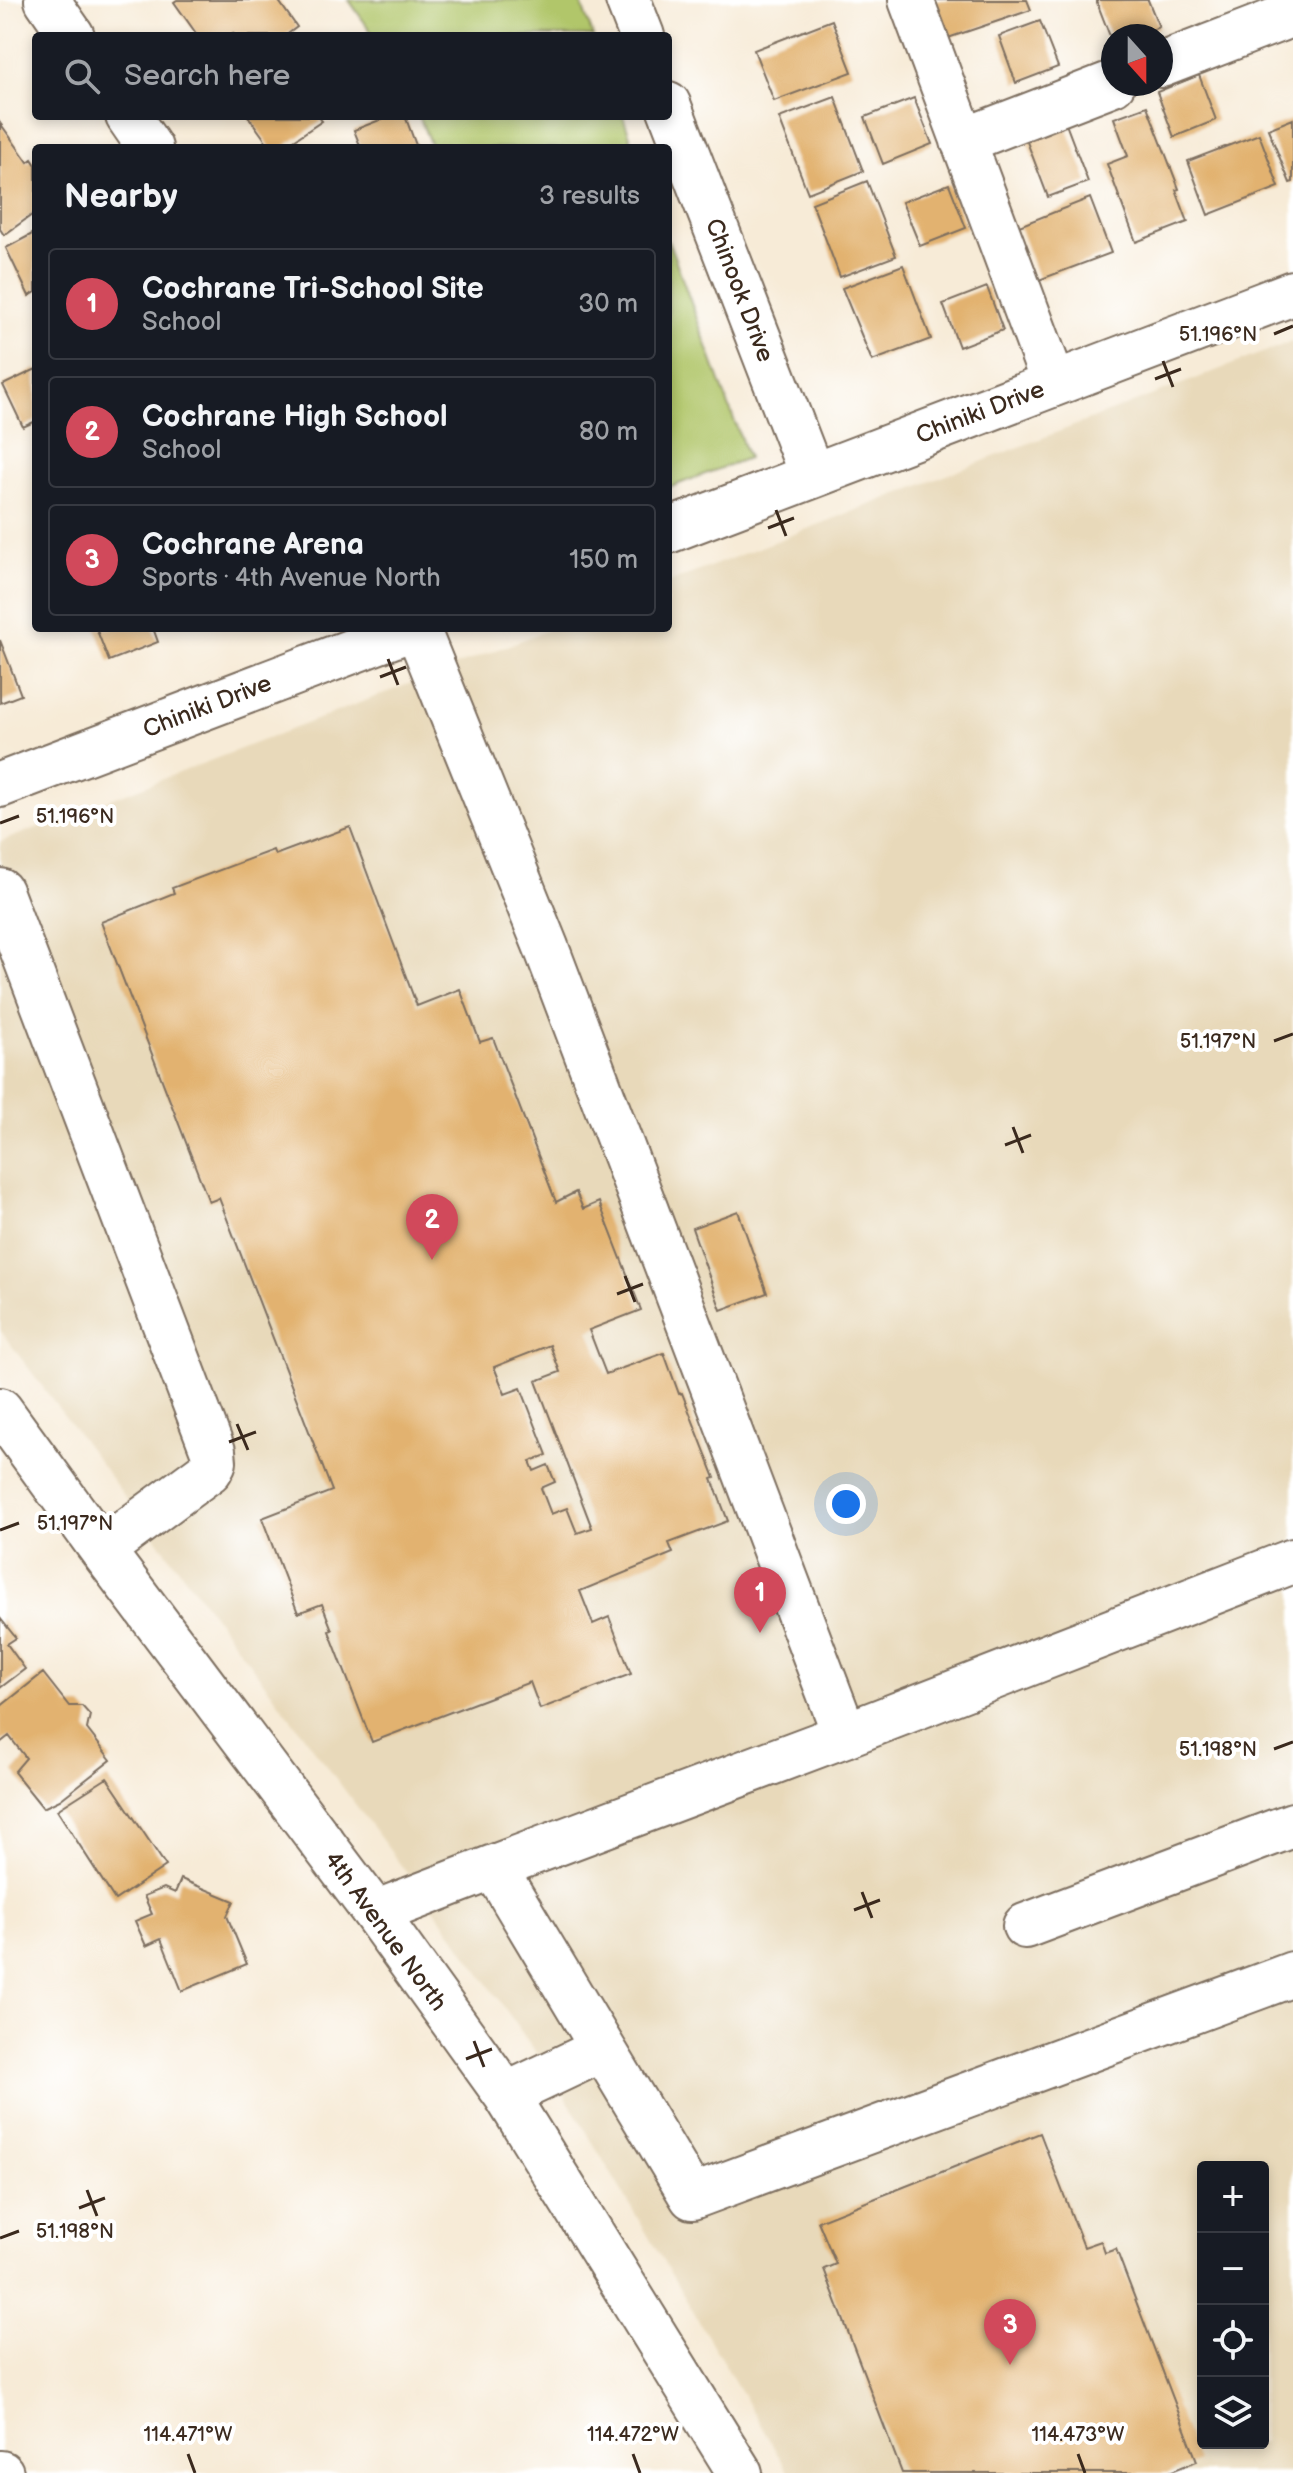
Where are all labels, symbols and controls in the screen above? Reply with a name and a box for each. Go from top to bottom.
north arrow [1101,24,1173,96]
search box [32,32,672,120]
icon: search [60,54,104,98]
text: Search here [124,58,290,94]
text: Nearby [64,176,178,217]
text: 3 results [539,181,640,212]
street label: Chinook Drive [699,214,780,366]
text: Cochrane Tri-School Site [142,271,484,307]
text: 1 [87,289,97,320]
text: 30 m [578,289,638,320]
text: School [142,307,221,338]
text: 51.196°N [1179,323,1257,347]
street label: Chiniki Drive [912,375,1049,450]
text: Cochrane High School [142,399,448,435]
text: 2 [84,417,100,448]
text: 80 m [579,417,638,448]
text: School [142,435,221,466]
text: Cochrane Arena [142,527,364,563]
text: 3 [84,545,100,576]
text: 150 m [569,545,638,576]
text: Sports · 4th Avenue North [142,563,441,594]
street label: Chiniki Drive [139,669,276,744]
text: 51.196°N [36,805,114,829]
text: 51.197°N [1180,1030,1256,1054]
pin: 2 [406,1194,458,1260]
your location [826,1484,866,1524]
text: 51.197°N [37,1512,113,1536]
pin: 1 [734,1567,786,1633]
text: 51.198°N [1179,1738,1257,1762]
street label: 4th Avenue North [318,1846,453,2017]
map controls [1197,2161,1269,2449]
button: + [1197,2161,1269,2233]
text: 51.198°N [36,2220,114,2244]
button: − [1197,2233,1269,2305]
pin: 3 [984,2299,1036,2365]
button: locate [1197,2305,1269,2377]
button: layers [1197,2377,1269,2449]
text: 114.471°W [144,2423,232,2447]
text: 114.472°W [587,2423,679,2447]
text: 114.473°W [1032,2423,1124,2447]

